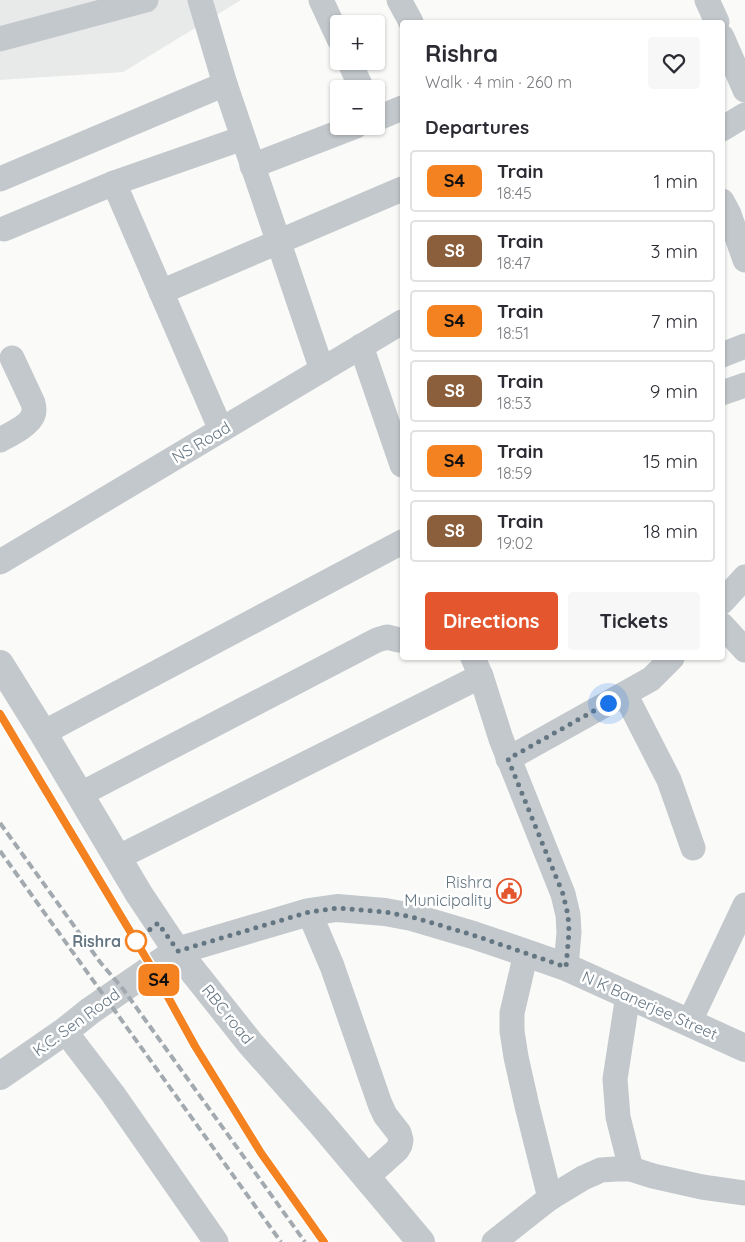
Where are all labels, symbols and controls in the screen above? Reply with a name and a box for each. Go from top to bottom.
map controls [330,15,385,135]
button: + [330,15,385,70]
button: heart [648,37,700,89]
text: Rishra [425,38,498,68]
text: Walk · 4 min · 260 m [425,72,572,92]
button: − [330,80,385,135]
text: Departures [425,115,529,139]
text: Train [497,159,544,183]
text: S4 [444,169,465,192]
text: 1 min [653,169,698,193]
text: 18:45 [497,183,532,203]
text: Train [497,229,544,253]
text: S8 [444,239,465,262]
text: 3 min [650,239,698,263]
text: 18:47 [497,253,531,273]
text: Train [497,299,544,323]
text: S4 [444,309,465,332]
text: 7 min [651,309,698,333]
text: 18:51 [497,323,529,343]
text: Train [497,369,544,393]
text: S8 [444,379,465,402]
text: 9 min [650,379,698,403]
text: 18:53 [497,393,532,413]
street label: NS Road [168,417,234,467]
text: Train [497,439,544,463]
text: S4 [444,449,465,472]
text: 15 min [643,449,698,473]
text: 18:59 [497,463,532,483]
text: Train [497,509,544,533]
text: S8 [444,519,465,542]
text: 18 min [643,519,698,543]
text: 19:02 [497,533,533,553]
button: Directions [425,592,558,650]
button: Tickets [568,592,700,650]
your location [596,691,621,716]
place label: Rishra Municipality [404,872,492,910]
public building icon: Rishra Municipality [496,878,522,904]
marker: Rishra [125,930,147,952]
place label: Rishra [72,931,121,951]
line badge: S4 [136,964,182,996]
street label: N K Banerjee Street [579,966,721,1044]
text: S4 [148,968,170,991]
street label: RBC road [198,980,258,1048]
street label: K.C. Sen Road [29,984,123,1060]

